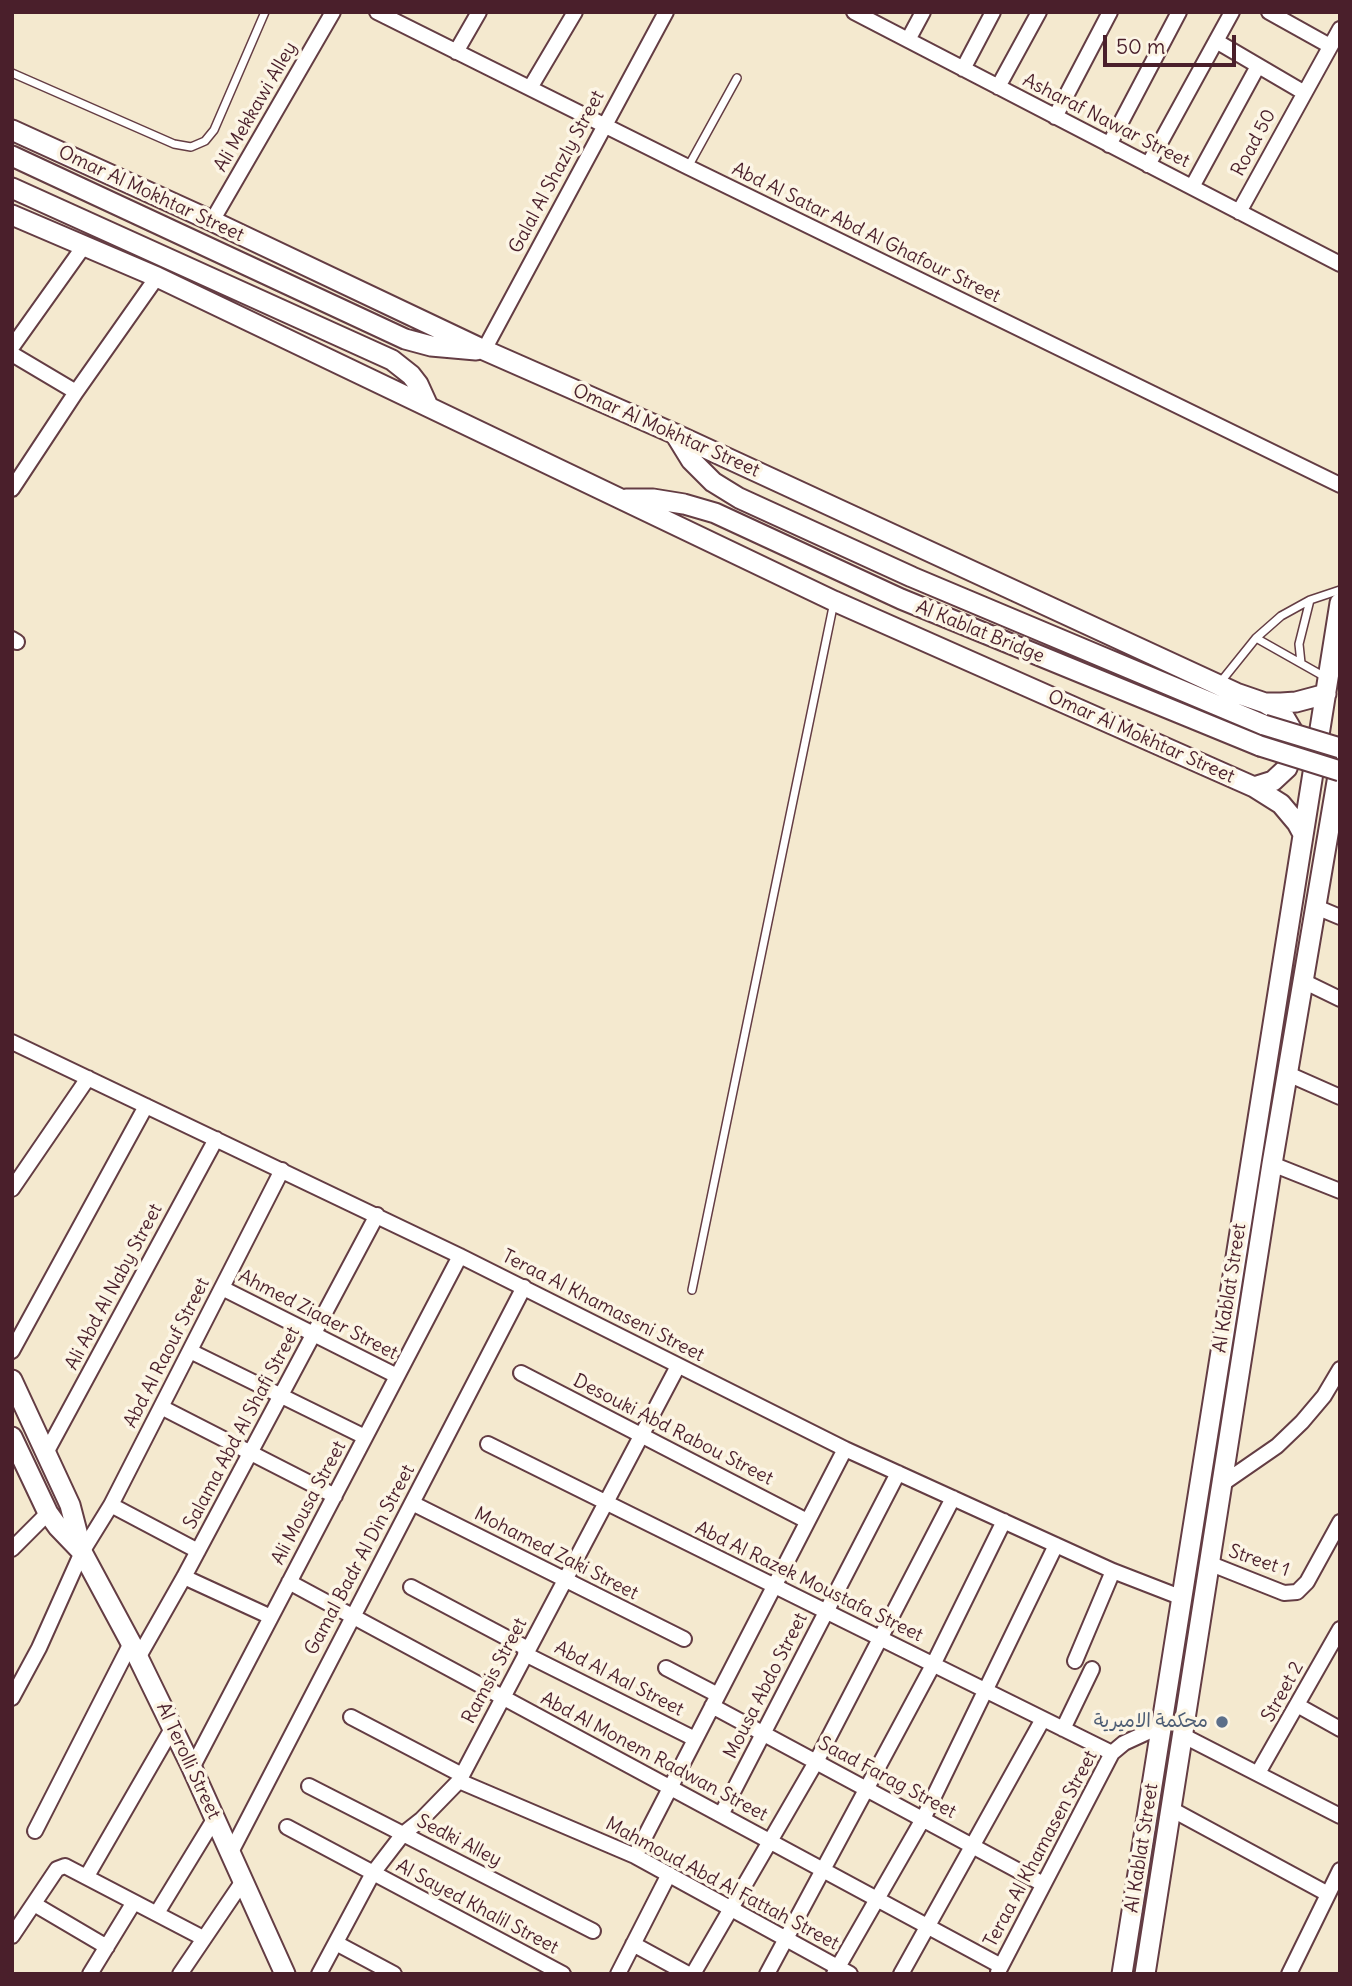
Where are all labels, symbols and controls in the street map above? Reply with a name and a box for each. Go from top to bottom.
scale bar [1107,21,1240,65]
text: 50 m [1116,33,1165,60]
street label: Ali Mekkawi Alley [210,38,302,176]
street label: Asharaf Nawar Street [1019,69,1193,173]
street label: Galal Al Shazly Street [504,87,610,257]
street label: Road 50 [1227,106,1281,180]
street label: Omar Al Mokhtar Street [55,141,247,247]
street label: Abd Al Satar Abd Al Ghafour Street [728,158,1004,308]
street label: Omar Al Mokhtar Street [569,379,763,483]
street label: Al Kablat Bridge [912,596,1048,668]
street label: Omar Al Mokhtar Street [1044,685,1238,789]
street label: Ali Abd Al Naby Street [61,1200,167,1374]
street label: Al Kablat Street [1209,1222,1251,1354]
street label: Teraa Al Khamaseni Street [498,1245,708,1367]
street label: Ahmed Ziaaer Street [235,1265,401,1365]
street label: Abd Al Raouf Street [119,1274,215,1432]
street label: Salama Abd Al Shafi Street [179,1323,305,1533]
street label: Desouki Abd Rabou Street [569,1370,777,1490]
street label: Ali Mousa Street [267,1437,351,1569]
street label: Gamal Badr Al Din Street [300,1461,420,1659]
street label: Mohamed Zaki Street [470,1503,642,1605]
street label: Abd Al Razek Moustafa Street [691,1517,927,1647]
street label: Street 1 [1226,1540,1292,1582]
street label: Mousa Abdo Street [719,1609,813,1763]
street label: Ramsis Street [458,1614,532,1728]
street label: Abd Al Aal Street [551,1637,687,1721]
street label: Street 2 [1257,1658,1309,1726]
street label: Abd Al Monem Radwan Street [537,1687,771,1827]
street label: Al Terolli Street [151,1699,225,1823]
place label: محكمة الاميرية [1094,1711,1208,1733]
marker: محكمة الاميرية [1214,1714,1230,1730]
street label: Saad Farag Street [814,1732,960,1824]
street label: Teraa Al Khamasen Street [979,1747,1103,1951]
street label: Al Kablat Street [1121,1782,1163,1914]
street label: Sedki Alley [413,1810,505,1872]
street label: Mahmoud Abd Al Fattah Street [601,1813,843,1955]
street label: Al Sayed Khalil Street [392,1855,562,1959]

